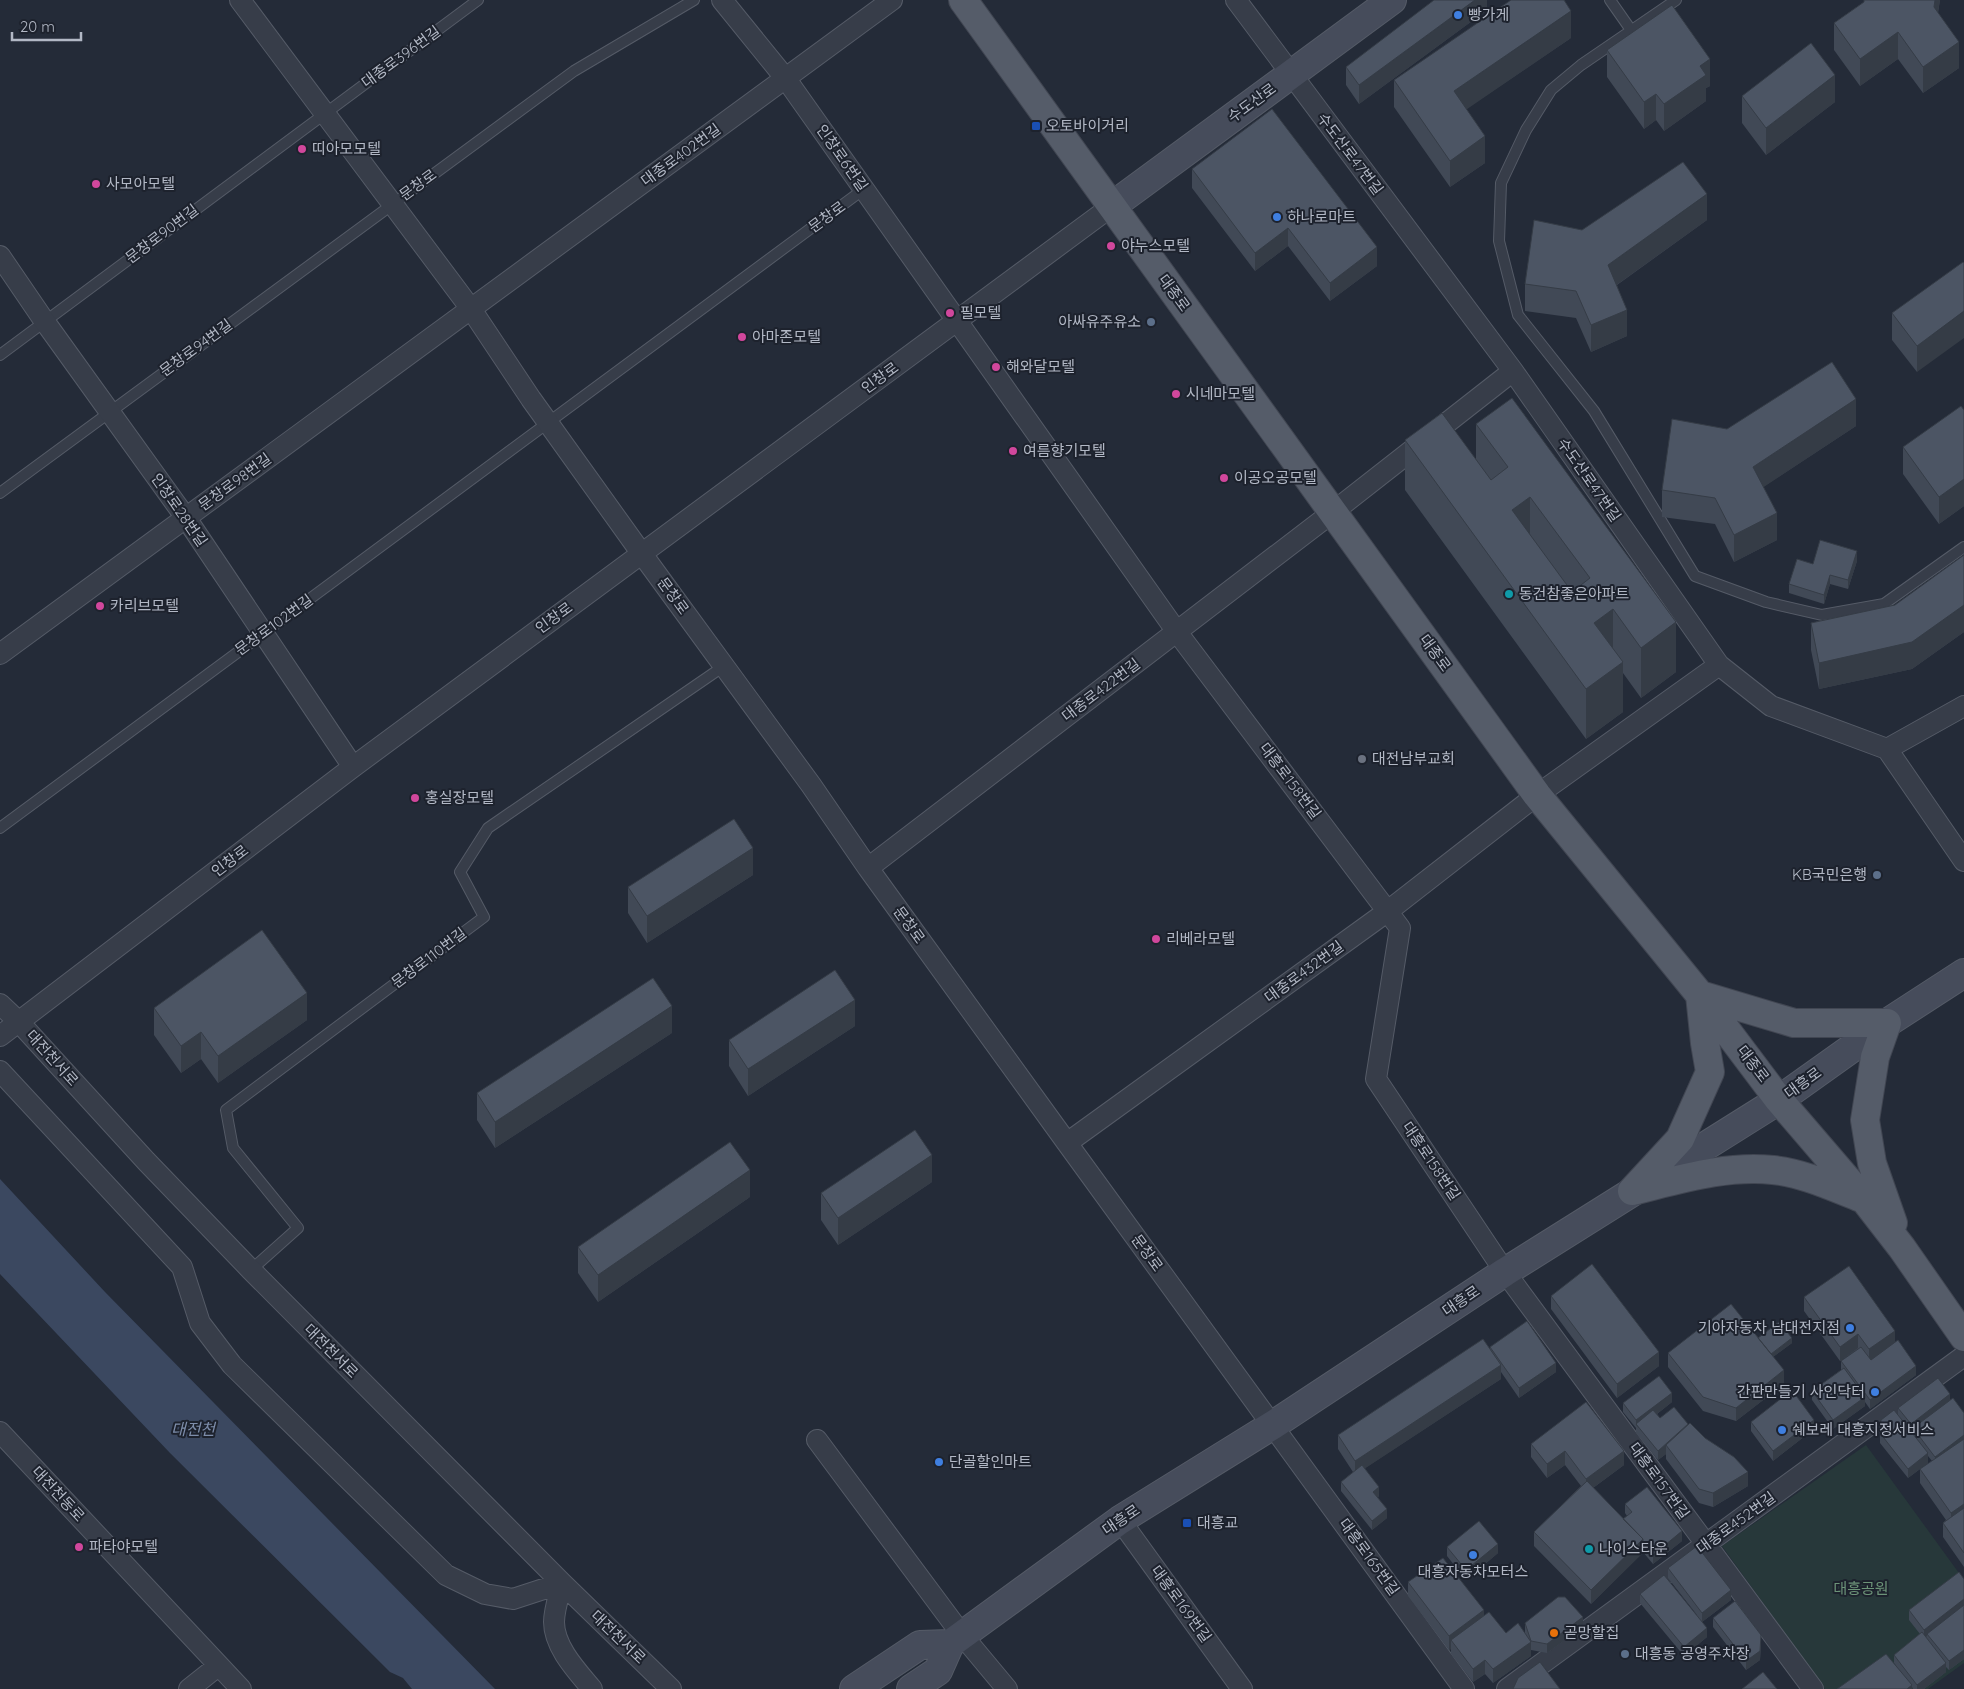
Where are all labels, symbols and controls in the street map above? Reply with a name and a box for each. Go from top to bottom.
place label: 빵가게 [1468,5,1509,24]
marker: 빵가게 [1452,9,1464,21]
scale bar [12,10,81,42]
text: 20 m [20,17,55,36]
street label: 대종로396번길 [357,21,444,92]
street label: 수도산로 [1224,79,1280,127]
street label: 수도산로47번길 [1313,109,1387,199]
place label: 오토바이거리 [1046,116,1129,135]
street label: 대종로402번길 [637,119,724,190]
marker: 오토바이거리 [1030,120,1042,132]
street label: 인창로6번길 [813,121,872,195]
place label: 띠아모모텔 [312,139,381,158]
marker: 띠아모모텔 [296,143,308,155]
street label: 문창로 [395,165,440,204]
place label: 사모아모텔 [106,174,175,193]
marker: 사모아모텔 [90,178,102,190]
street label: 문창로 [804,197,849,236]
street label: 문창로90번길 [122,200,202,267]
place label: 하나로마트 [1287,207,1356,226]
marker: 하나로마트 [1271,211,1283,223]
place label: 야누스모텔 [1121,236,1190,255]
marker: 야누스모텔 [1105,240,1117,252]
street label: 대종로 [1155,270,1194,315]
place label: 필모텔 [960,303,1001,322]
marker: 필모텔 [944,307,956,319]
place label: 아싸유주유소 [1058,312,1141,331]
street label: 문창로94번길 [156,315,236,380]
marker: 아싸유주유소 [1145,316,1157,328]
place label: 아마존모텔 [752,327,821,346]
marker: 아마존모텔 [736,331,748,343]
place label: 해와달모텔 [1006,357,1075,376]
street label: 인창로 [857,358,902,397]
marker: 해와달모텔 [990,361,1002,373]
place label: 시네마모텔 [1186,384,1255,403]
marker: 시네마모텔 [1170,388,1182,400]
street label: 수도산로47번길 [1554,434,1625,525]
place label: 여름향기모텔 [1023,441,1106,460]
marker: 여름향기모텔 [1007,445,1019,457]
street label: 문창로98번길 [195,449,275,514]
place label: 이공오공모텔 [1234,468,1317,487]
street label: 인창로28번길 [147,469,212,550]
marker: 이공오공모텔 [1218,472,1230,484]
street label: 문창로 [654,573,693,618]
place label: 동건참좋은아파트 [1519,584,1630,603]
marker: 동건참좋은아파트 [1503,588,1515,600]
street label: 문창로102번길 [231,590,316,659]
place label: 카리브모텔 [110,596,179,615]
street label: 인창로 [531,598,576,637]
marker: 카리브모텔 [94,600,106,612]
street label: 대종로 [1416,630,1455,675]
street label: 대종로422번길 [1058,654,1144,725]
street label: 대흥로158번길 [1255,739,1325,823]
place label: 대전남부교회 [1372,749,1455,768]
marker: 대전남부교회 [1356,753,1368,765]
place label: 홍실장모텔 [425,788,494,807]
marker: 홍실장모텔 [409,792,421,804]
street label: 인창로 [207,841,252,881]
place label: KB국민은행 [1792,865,1867,884]
marker: KB국민은행 [1871,869,1883,881]
street label: 문창로 [890,902,929,947]
street label: 문창로110번길 [387,923,470,992]
place label: 리베라모텔 [1166,929,1235,948]
marker: 리베라모텔 [1150,933,1162,945]
street label: 대종로432번길 [1260,937,1347,1007]
street label: 대전천서로 [22,1026,83,1090]
street label: 대종로 [1733,1041,1773,1086]
street label: 대흥로 [1780,1063,1825,1102]
street label: 대흥로158번길 [1398,1118,1465,1204]
street label: 문창로 [1128,1230,1167,1275]
street label: 대흥로 [1438,1281,1483,1320]
place label: 기아자동차 남대전지점 [1698,1318,1840,1337]
street label: 대전천서로 [300,1320,362,1382]
marker: 기아자동차 남대전지점 [1844,1322,1856,1334]
place label: 간판만들기 사인닥터 [1737,1382,1865,1401]
marker: 간판만들기 사인닥터 [1869,1386,1881,1398]
water label: 대전천 [171,1419,217,1439]
place label: 쉐보레 대흥지정서비스 [1792,1420,1934,1439]
marker: 쉐보레 대흥지정서비스 [1776,1424,1788,1436]
street label: 대흥로157번길 [1625,1439,1694,1523]
place label: 단골할인마트 [949,1452,1032,1471]
marker: 단골할인마트 [933,1456,945,1468]
street label: 대전천동로 [28,1462,89,1525]
street label: 대종로452번길 [1692,1487,1779,1558]
street label: 대흥로 [1098,1500,1143,1539]
place label: 대흥교 [1197,1513,1238,1532]
street label: 대흥로165번길 [1335,1514,1404,1599]
marker: 대흥교 [1181,1517,1193,1529]
place label: 파타야모텔 [89,1537,158,1556]
place label: 나이스타운 [1599,1539,1668,1558]
marker: 파타야모텔 [73,1541,85,1553]
marker: 나이스타운 [1583,1543,1595,1555]
marker: 대흥자동차모터스 [1467,1549,1479,1561]
street label: 대흥로169번길 [1147,1561,1216,1646]
place label: 대흥자동차모터스 [1418,1562,1528,1581]
park label: 대흥공원 [1833,1579,1889,1598]
street label: 대전천서로 [587,1606,650,1667]
place label: 곧망할집 [1564,1623,1619,1642]
marker: 곧망할집 [1548,1627,1560,1639]
place label: 대흥동 공영주차장 [1635,1644,1750,1663]
marker: 대흥동 공영주차장 [1619,1648,1631,1660]

